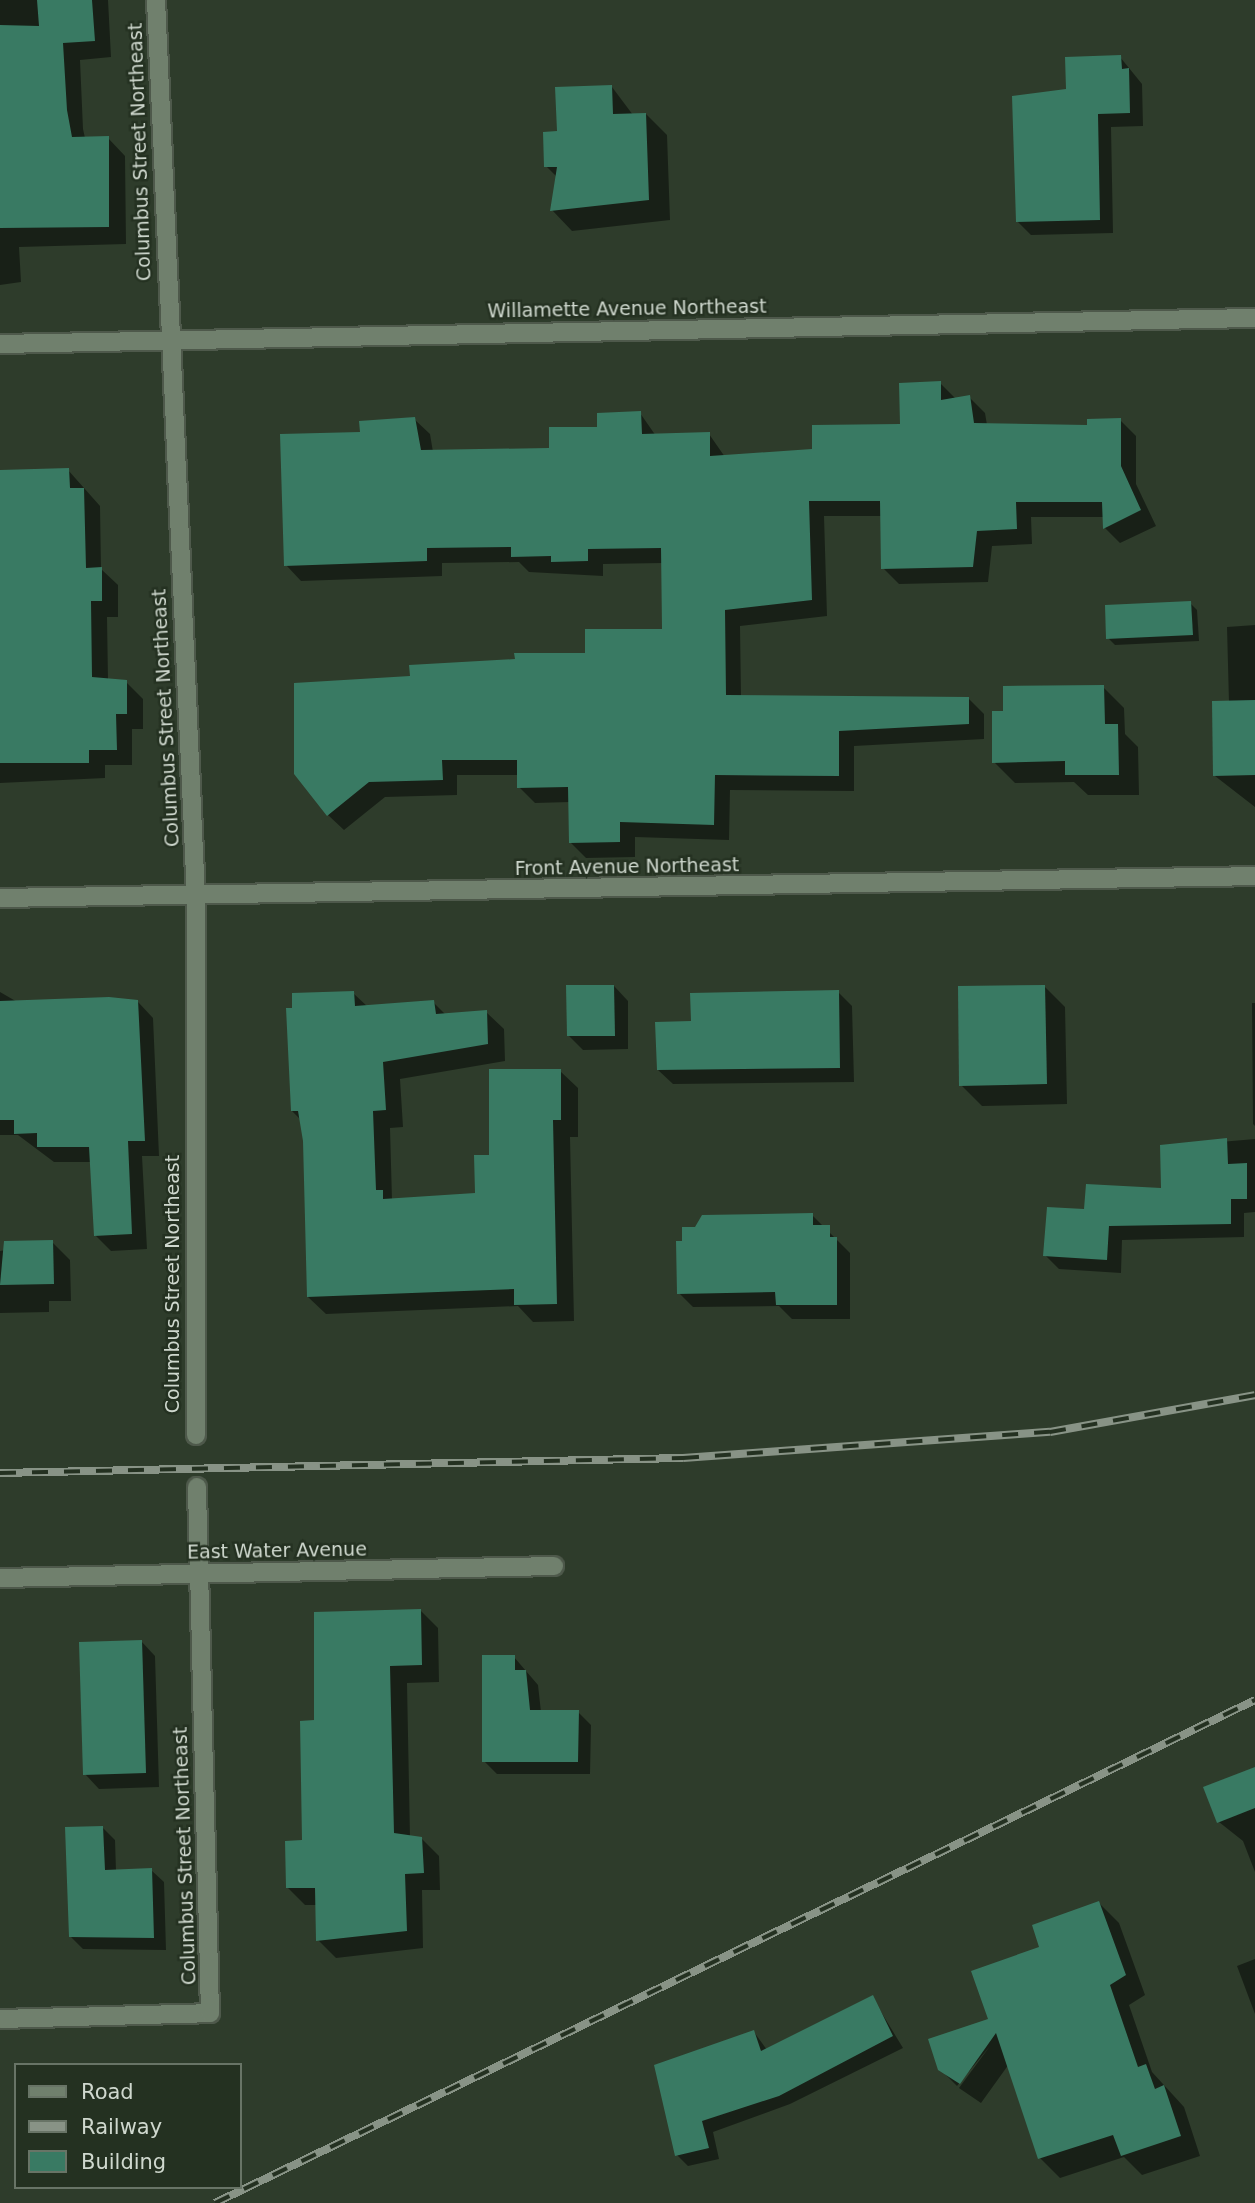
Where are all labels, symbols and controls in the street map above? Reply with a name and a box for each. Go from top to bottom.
street label: Columbus Street Northeast [124,23,156,281]
street label: Willamette Avenue Northeast [487,295,767,323]
street label: Columbus Street Northeast [148,588,184,848]
street label: Front Avenue Northeast [515,854,739,880]
street label: Columbus Street Northeast [162,1155,184,1413]
street label: East Water Avenue [187,1538,367,1564]
street label: Columbus Street Northeast [169,1727,201,1985]
legend [14,2063,242,2189]
text: Road [81,2080,134,2104]
text: Railway [81,2115,162,2139]
text: Building [81,2150,166,2174]

